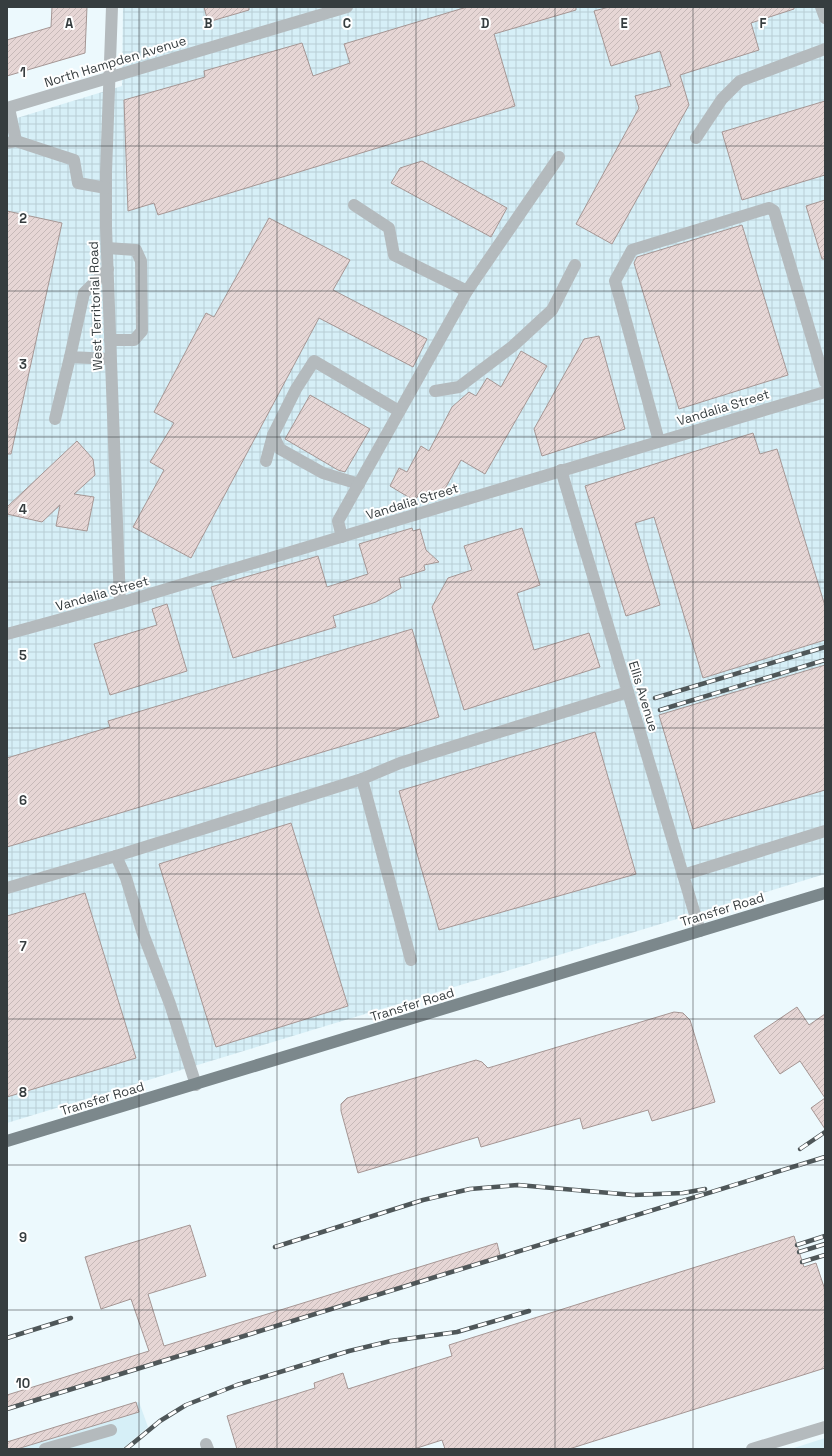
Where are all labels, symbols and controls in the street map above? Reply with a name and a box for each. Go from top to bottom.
text: A [65,15,74,32]
text: B [204,15,213,32]
text: C [343,15,351,32]
text: D [481,15,490,32]
text: E [620,15,628,32]
text: F [760,15,767,32]
street label: North Hampden Avenue [42,32,188,91]
text: 1 [20,64,26,81]
text: 2 [19,210,27,227]
street label: West Territorial Road [85,241,106,371]
text: 3 [19,356,27,373]
street label: Vandalia Street [675,385,771,430]
street label: Vandalia Street [364,479,460,524]
text: 4 [19,501,27,518]
street label: Vandalia Street [54,572,151,615]
text: 5 [19,647,27,664]
street label: Ellis Avenue [625,659,662,733]
text: 6 [19,792,27,809]
street label: Transfer Road [678,889,766,930]
text: 7 [19,938,27,955]
street label: Transfer Road [368,984,456,1025]
street label: Transfer Road [58,1078,146,1119]
text: 8 [19,1084,27,1101]
text: 9 [19,1229,27,1246]
text: 10 [16,1375,30,1392]

